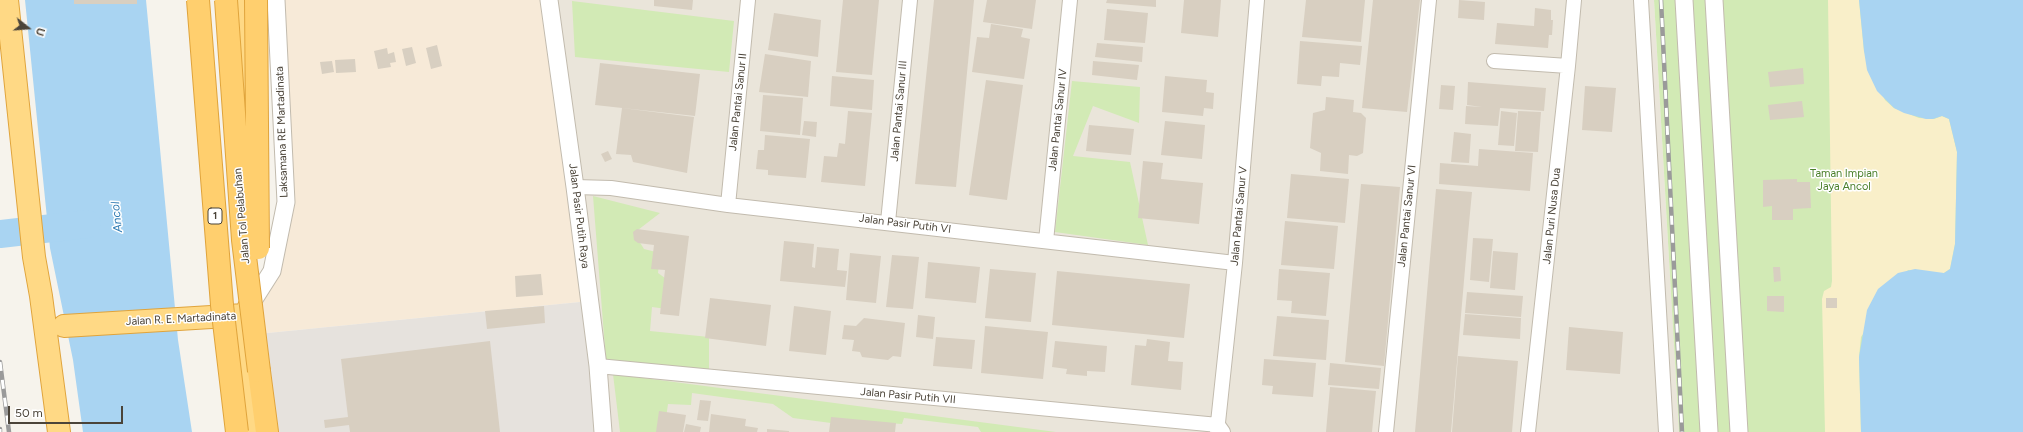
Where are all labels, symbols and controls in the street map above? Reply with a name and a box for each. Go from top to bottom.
north arrow [8,8,48,48]
text: U [33,26,47,37]
street label: Jalan Pantai Sanur II [726,52,750,152]
street label: Jalan Pantai Sanur III [888,60,910,162]
street label: Laksamana RE Martadinata [273,66,291,198]
street label: Jalan Pantai Sanur IV [1046,68,1070,172]
street label: Jalan Pasir Putih Raya [566,163,592,269]
street label: Jalan Pantai Sanur VI [1395,164,1419,268]
street label: Jalan Pantai Sanur V [1228,166,1250,266]
street label: Jalan Puri Nusa Dua [1540,167,1564,265]
park label: Taman Impian Jaya Ancol [1810,167,1878,193]
street label: Jalan Tol Pelabuhan [231,168,253,264]
water label: Ancol [108,201,126,233]
road number: 1 [208,208,222,224]
street label: Jalan Pasir Putih VI [858,212,952,236]
street label: Jalan R. E. Martadinata [126,310,236,328]
street label: Jalan Pasir Putih VII [860,385,956,407]
scale bar [10,398,125,424]
text: 50 m [15,406,43,420]

